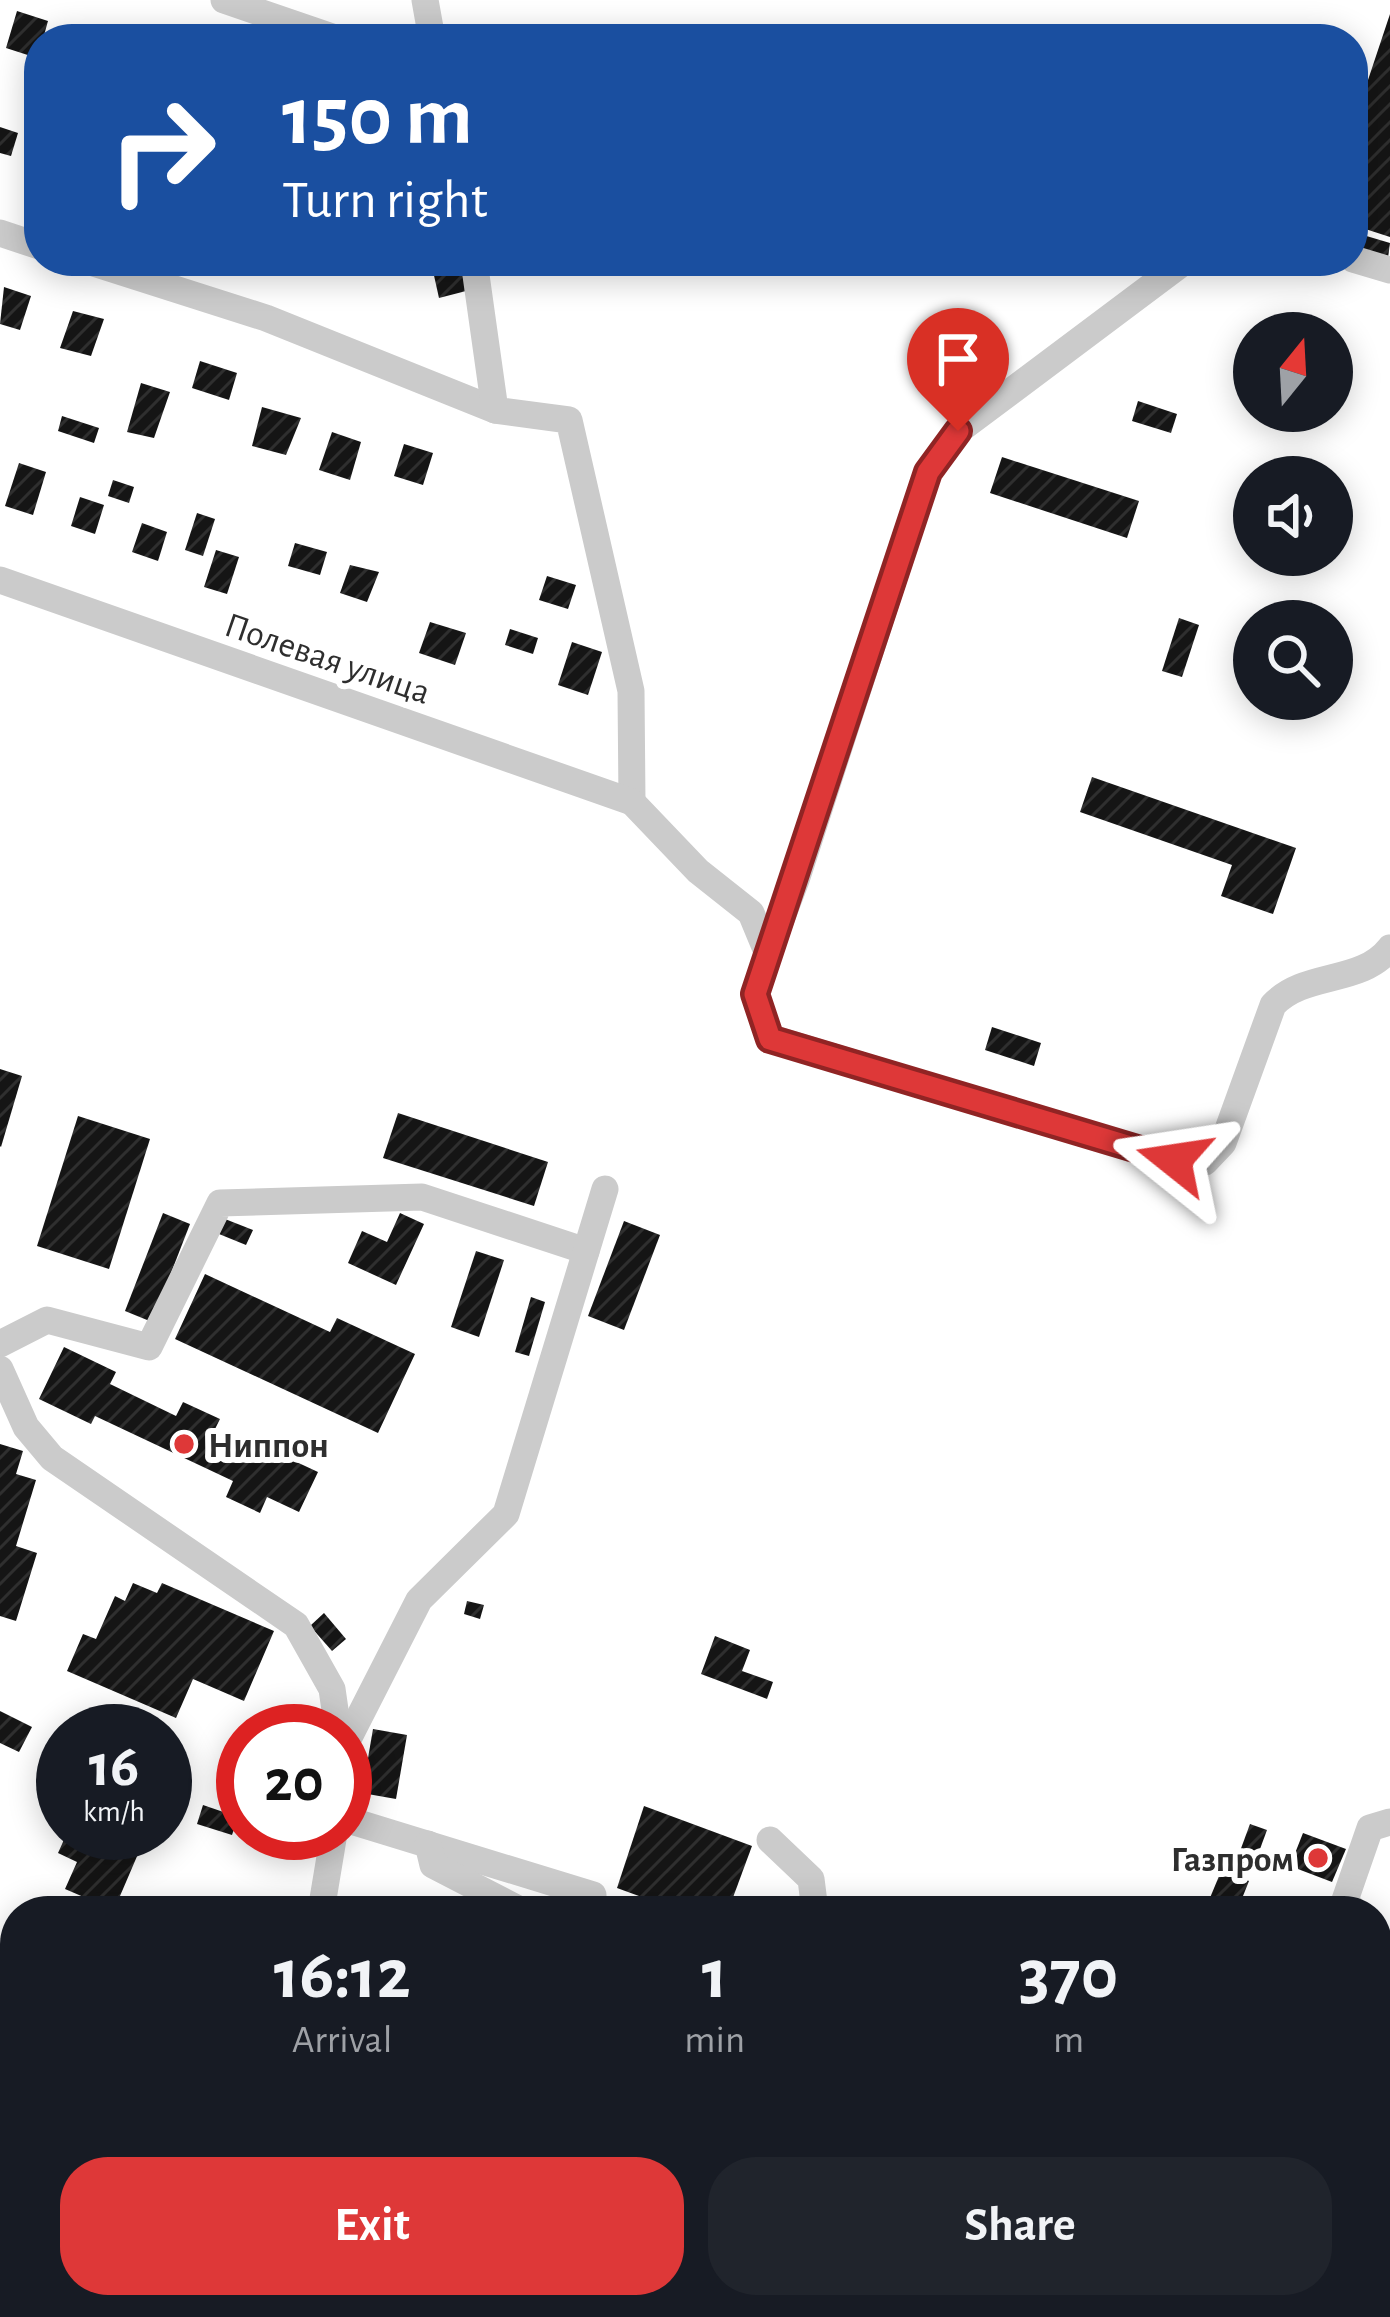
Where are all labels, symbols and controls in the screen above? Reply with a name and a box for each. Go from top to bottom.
icon: right [84,72,240,228]
text: 150 m [282,76,473,160]
text: Turn right [282,174,488,228]
pin [907,308,1009,431]
north arrow [1233,312,1353,432]
map controls [1233,312,1353,720]
icon: arrive [925,326,991,392]
button: sound [1233,456,1353,576]
button: search [1233,600,1353,720]
street label: Полевая улица [220,607,435,711]
position arrow [1111,1097,1237,1223]
place label: Ниппон [208,1428,329,1464]
marker: Ниппон [171,1431,197,1457]
speed limit sign: 20 [216,1704,372,1860]
text: 16 [89,1737,139,1797]
text: km/h [83,1797,145,1827]
place label: Газпром [1171,1842,1294,1878]
marker: Газпром [1305,1845,1331,1871]
text: 16:12 [274,1939,411,2011]
text: 1 [702,1939,728,2011]
text: 370 [1019,1939,1118,2011]
text: Arrival [292,2021,392,2060]
text: min [684,2021,745,2060]
text: m [1053,2021,1084,2060]
button: Exit [60,2157,684,2295]
button: Share [708,2157,1332,2295]

